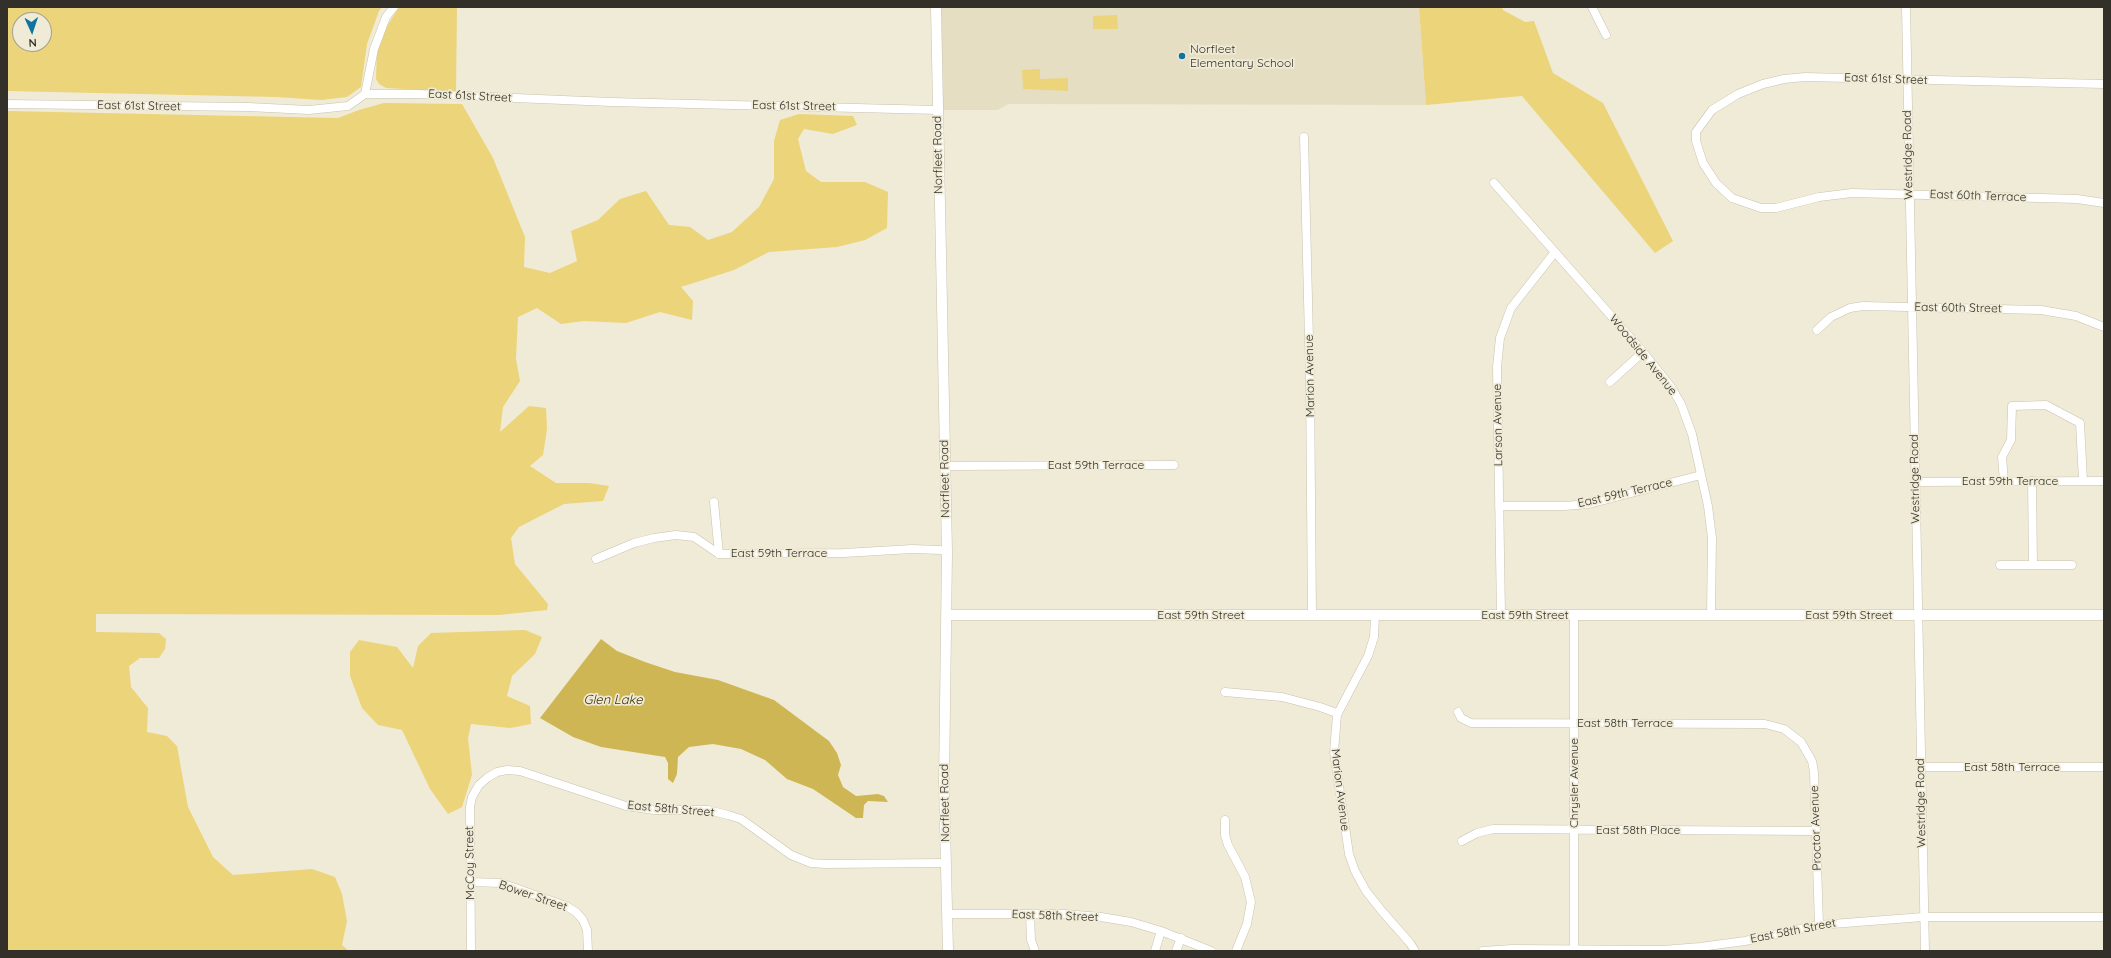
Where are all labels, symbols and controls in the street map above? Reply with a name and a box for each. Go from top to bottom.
north arrow [12,12,52,52]
text: N [28,36,37,50]
place label: Norfleet Elementary School [1190,42,1294,70]
marker: Norfleet Elementary School [1177,51,1187,61]
street label: East 61st Street [1844,70,1928,88]
street label: East 61st Street [428,87,512,105]
street label: East 61st Street [97,98,181,114]
street label: East 61st Street [752,98,836,114]
street label: Westridge Road [1900,110,1916,200]
street label: Norfleet Road [930,116,946,194]
street label: East 60th Terrace [1929,187,2027,205]
street label: East 60th Street [1914,300,2002,316]
street label: Woodside Avenue [1606,312,1680,398]
street label: Marion Avenue [1302,334,1318,418]
street label: Larson Avenue [1490,384,1506,466]
street label: Westridge Road [1907,434,1923,524]
street label: Norfleet Road [937,440,953,518]
street label: East 59th Terrace [1048,458,1144,472]
street label: East 59th Terrace [1962,474,2058,488]
street label: East 59th Terrace [1576,475,1674,511]
street label: East 59th Terrace [731,546,827,560]
street label: East 59th Street [1157,608,1245,622]
street label: East 59th Street [1481,608,1569,622]
street label: East 59th Street [1805,608,1893,622]
water label: Glen Lake [583,692,643,708]
street label: East 58th Terrace [1577,716,1673,730]
street label: Chrysler Avenue [1567,738,1581,828]
street label: Marion Avenue [1328,748,1352,832]
street label: Westridge Road [1913,758,1929,848]
street label: East 58th Terrace [1964,760,2060,774]
street label: Norfleet Road [937,764,953,842]
street label: Proctor Avenue [1807,785,1825,871]
street label: East 58th Street [627,798,715,820]
street label: East 58th Place [1596,823,1680,837]
street label: McCoy Street [462,826,478,900]
street label: Bower Street [497,878,569,914]
street label: East 58th Street [1011,907,1099,925]
street label: East 58th Street [1749,916,1837,946]

